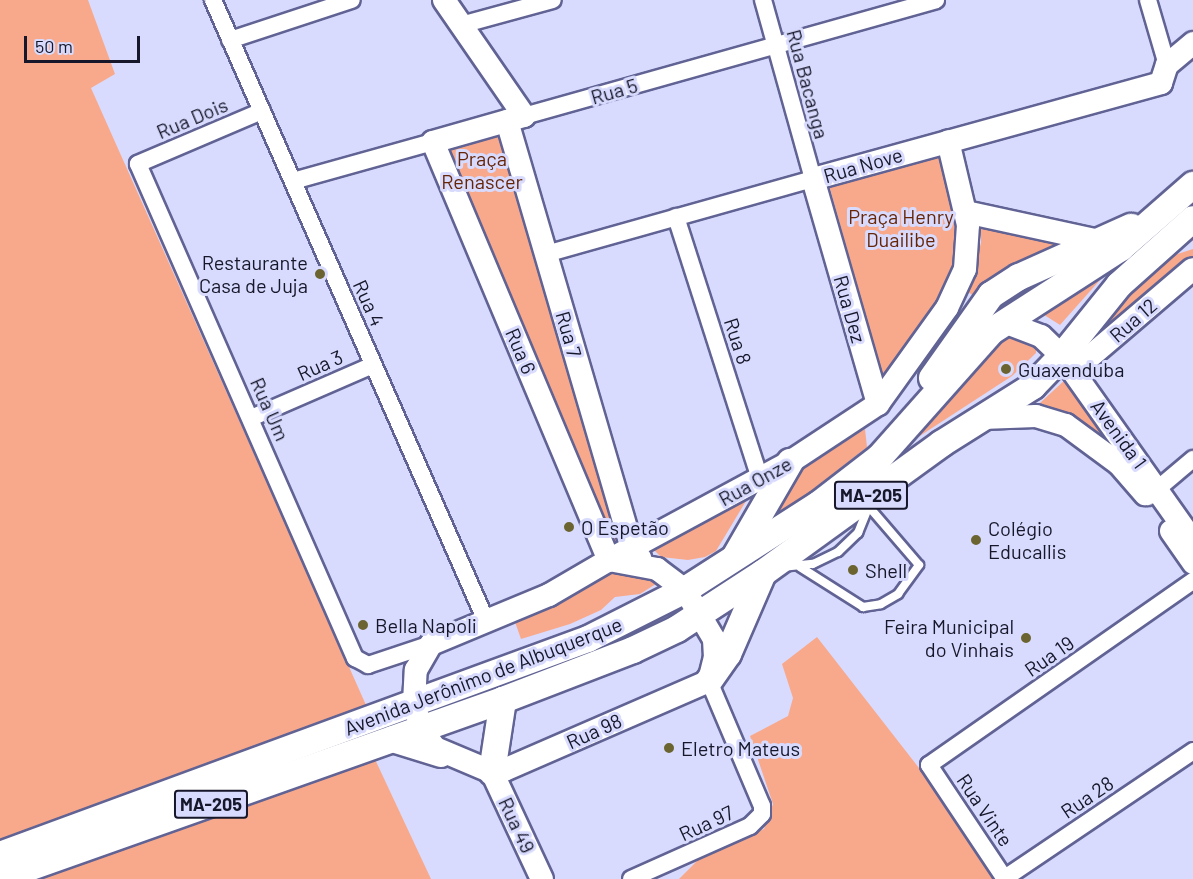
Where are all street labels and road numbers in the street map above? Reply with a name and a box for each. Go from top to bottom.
street label: Rua Bacanga [782,27,834,141]
street label: Rua 5 [588,73,640,109]
street label: Rua Dois [153,92,231,144]
street label: Rua Nove [821,142,905,188]
street label: Rua Dez [829,272,871,346]
street label: Rua 4 [348,276,390,330]
street label: Rua 12 [1104,293,1162,347]
street label: Rua 7 [551,308,587,360]
street label: Rua 8 [719,315,757,367]
street label: Rua 6 [501,324,541,378]
street label: Rua 3 [293,344,347,386]
street label: Rua Um [245,374,295,444]
street label: Avenida 1 [1086,395,1152,473]
street label: Rua Onze [714,451,796,511]
road number: MA-205 [834,480,908,510]
street label: Avenida Jerônimo de Albuquerque [341,612,625,740]
street label: Rua 19 [1020,631,1078,681]
street label: Rua 98 [563,708,625,754]
street label: Rua Vinte [952,769,1018,851]
street label: Rua 28 [1056,771,1118,823]
road number: MA-205 [174,789,248,819]
street label: Rua 49 [494,793,540,857]
street label: Rua 97 [675,800,737,846]

